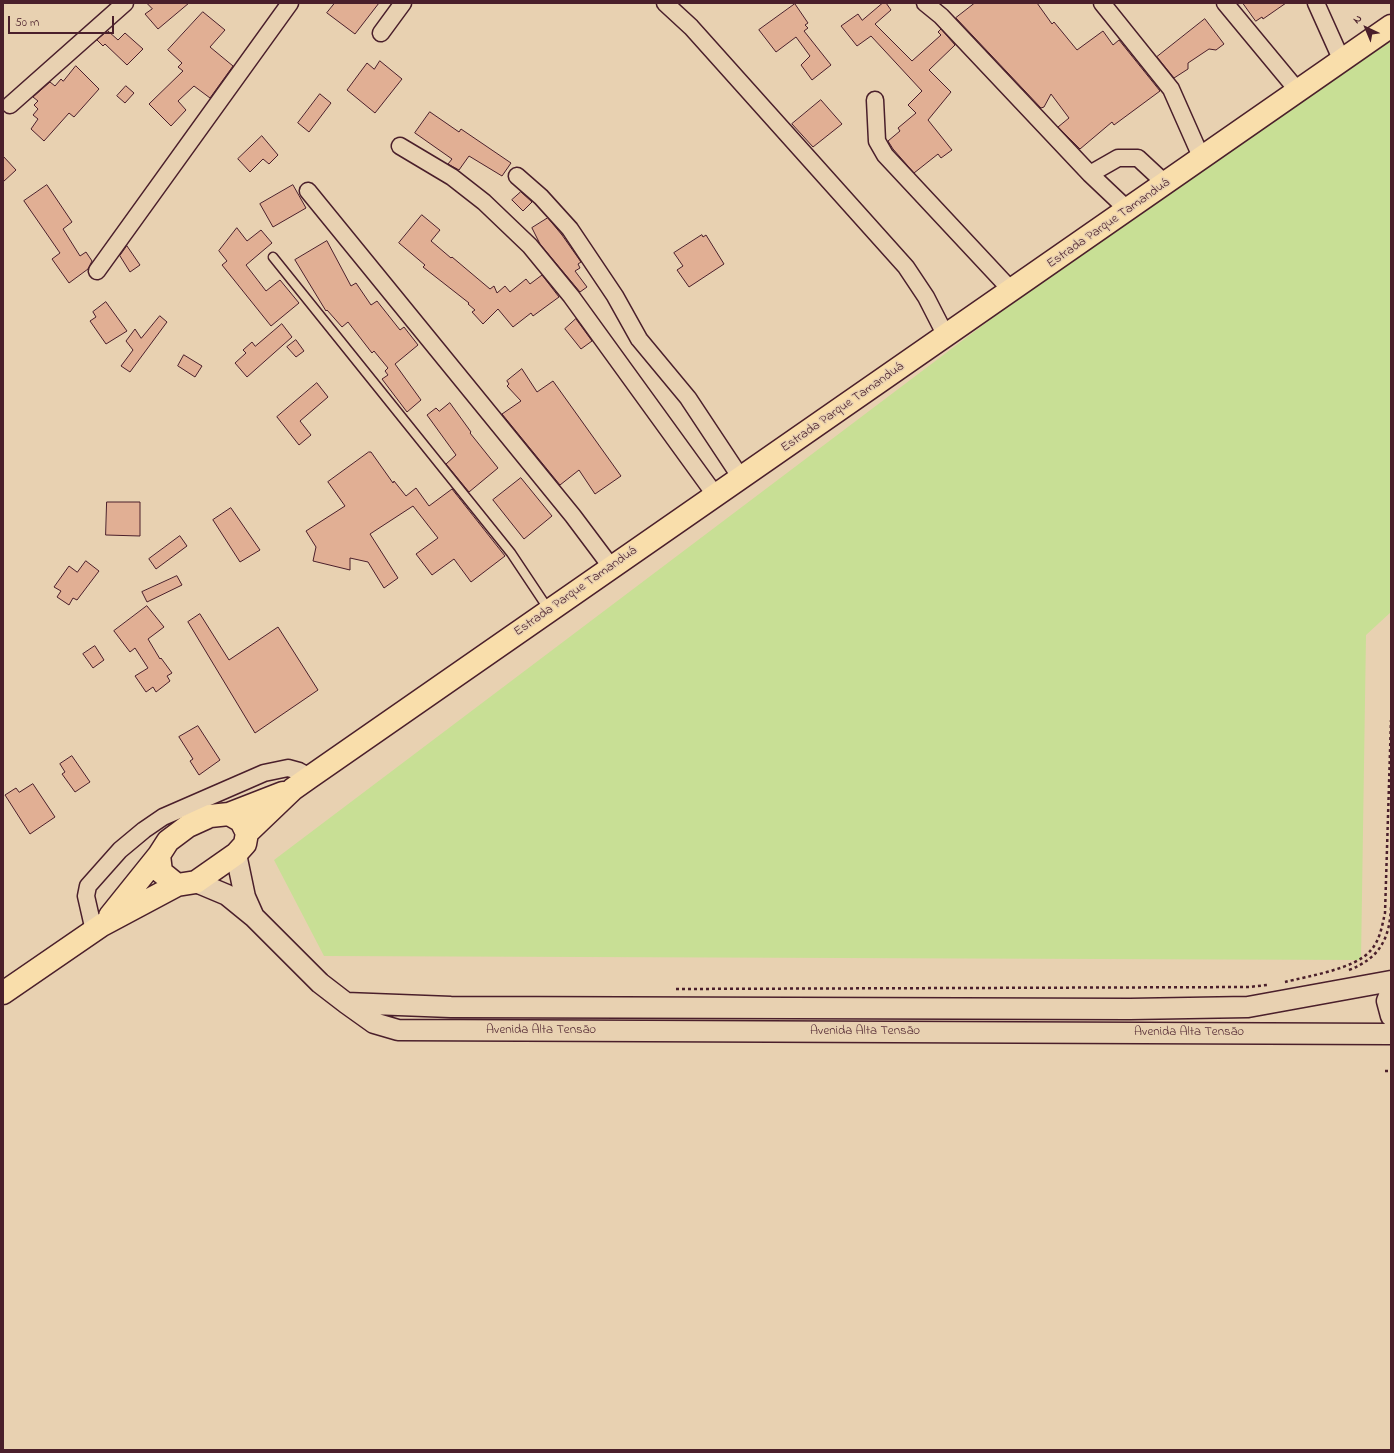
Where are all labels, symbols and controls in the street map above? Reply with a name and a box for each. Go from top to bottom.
scale bar [10,8,116,34]
north arrow [1346,8,1386,48]
text: N [1349,11,1366,28]
text: 50 m [15,14,39,32]
street label: Estrada Parque Tamanduá [1045,176,1173,272]
street label: Estrada Parque Tamanduá [779,360,907,456]
street label: Estrada Parque Tamanduá [512,544,640,640]
street label: Avenida Alta Tensāo [486,1023,596,1039]
street label: Avenida Alta Tensāo [810,1024,920,1040]
street label: Avenida Alta Tensāo [1134,1025,1244,1041]

